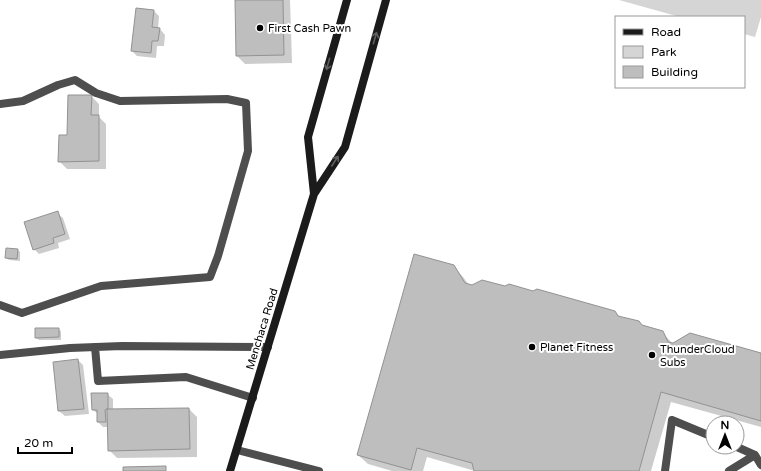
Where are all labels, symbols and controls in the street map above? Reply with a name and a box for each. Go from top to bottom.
legend [615,16,745,88]
place label: First Cash Pawn [268,22,351,35]
marker: First Cash Pawn [255,23,265,33]
text: Road [651,25,681,39]
one-way arrow [372,32,380,45]
text: Park [651,45,677,59]
one-way arrow [324,58,331,71]
text: Building [651,65,698,79]
one-way arrow [331,156,340,167]
street label: Menchaca Road [243,287,281,371]
place label: Planet Fitness [540,341,613,354]
marker: Planet Fitness [527,342,537,352]
place label: ThunderCloud Subs [660,343,735,369]
marker: ThunderCloud Subs [647,350,657,360]
north arrow [705,415,745,455]
text: N [721,419,729,432]
scale bar [18,429,72,455]
text: 20 m [24,436,53,450]

